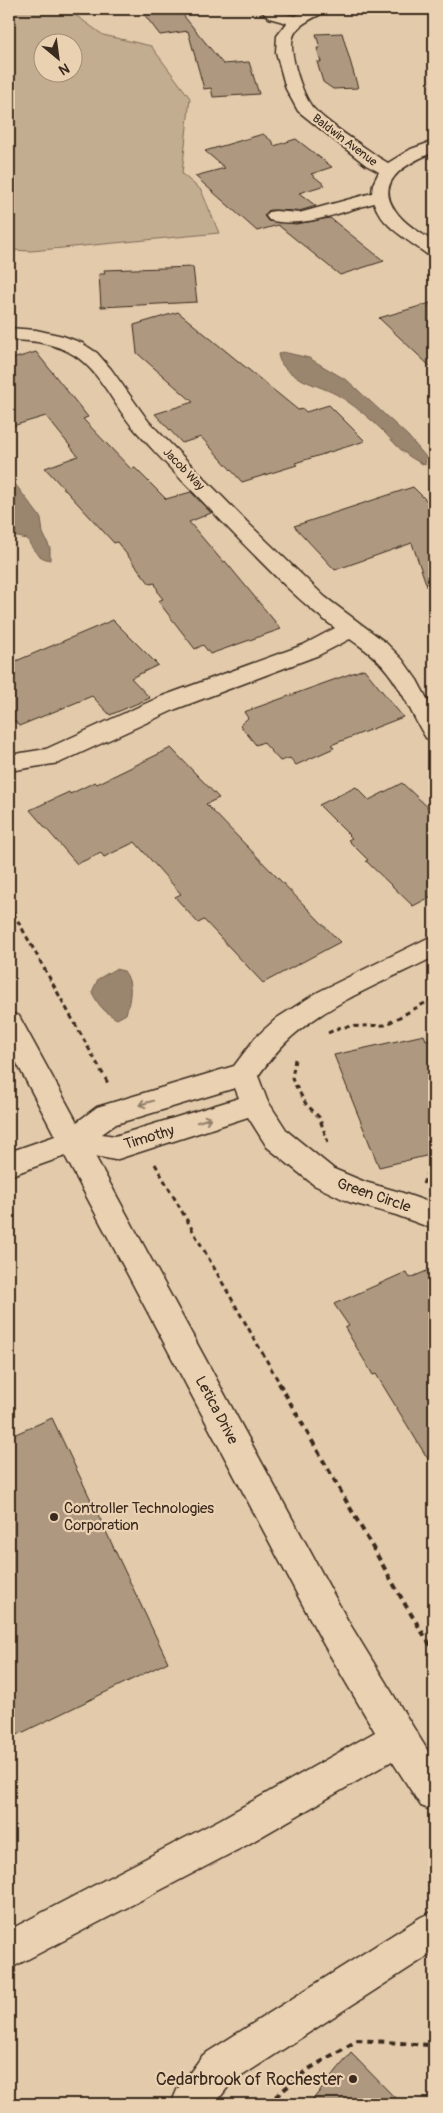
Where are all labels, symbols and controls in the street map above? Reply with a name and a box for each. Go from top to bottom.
north arrow [32,32,82,82]
text: N [56,59,72,79]
street label: Baldwin Avenue [309,111,380,170]
street label: Jacob Way [160,445,208,494]
one-way arrow [138,1099,154,1109]
one-way arrow [196,1115,212,1125]
street label: Timothy [122,1121,177,1154]
street label: Green Circle [334,1174,414,1217]
street label: Letica Drive [191,1373,243,1448]
place label: Controller Technologies Corporation [64,1499,214,1535]
marker: Controller Technologies Corporation [48,1511,60,1523]
place label: Cedarbrook of Rochester [156,2068,344,2091]
marker: Cedarbrook of Rochester [347,2073,359,2085]

